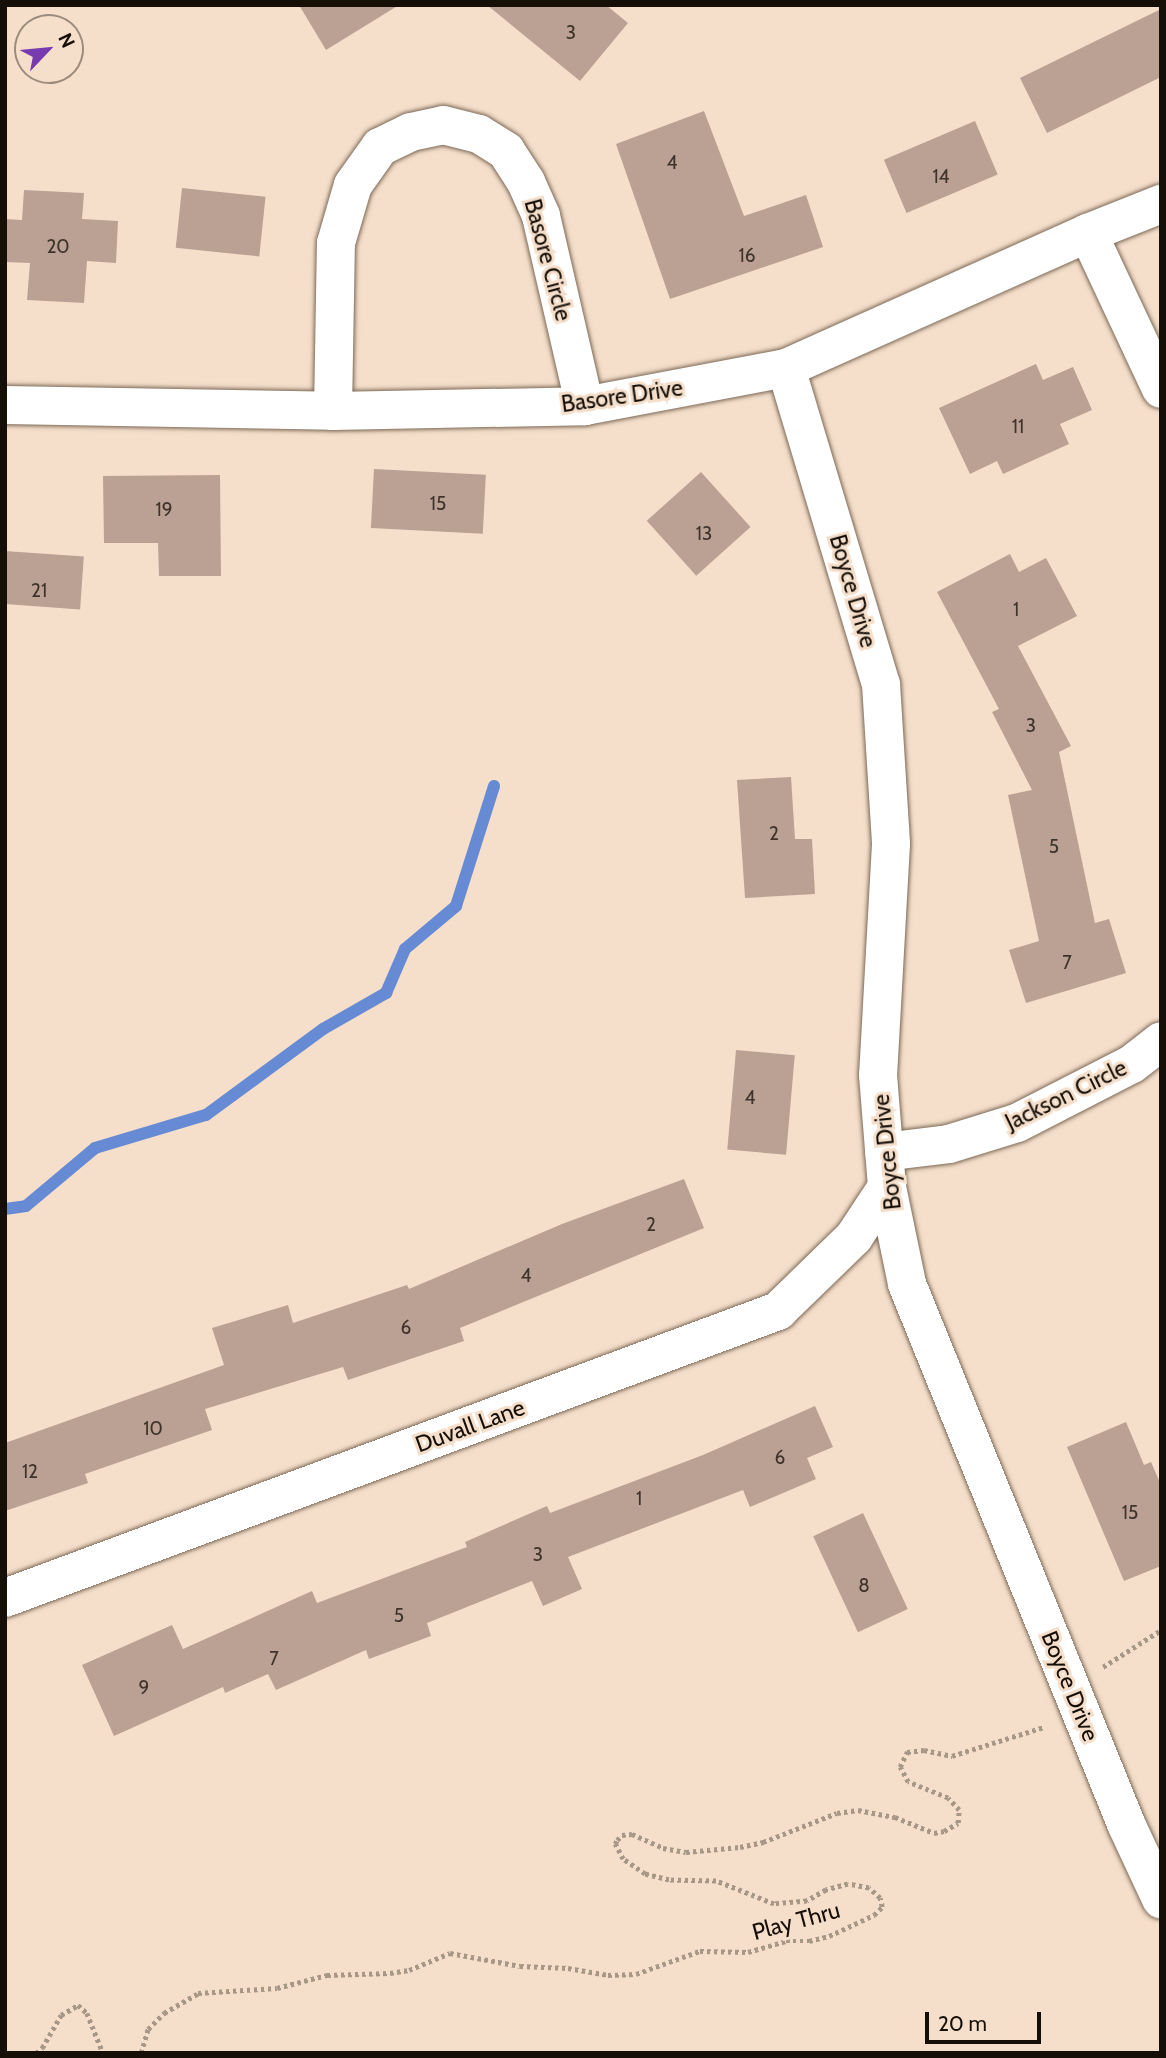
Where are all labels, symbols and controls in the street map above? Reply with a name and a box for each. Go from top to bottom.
north arrow [14,14,84,84]
house number: 3 [566,22,576,44]
text: N [53,29,80,52]
house number: 4 [667,152,677,174]
house number: 14 [932,166,950,188]
street label: Basore Circle [518,196,578,324]
house number: 20 [46,236,70,258]
house number: 16 [739,245,755,267]
street label: Basore Drive [559,374,685,418]
house number: 11 [1012,416,1024,438]
house number: 15 [430,493,446,515]
house number: 19 [156,499,172,521]
house number: 13 [696,523,712,545]
street label: Boyce Drive [824,531,882,651]
house number: 21 [31,580,47,602]
house number: 1 [1013,599,1019,621]
house number: 3 [1026,715,1036,737]
house number: 2 [769,823,779,845]
house number: 5 [1049,836,1059,858]
house number: 7 [1062,952,1072,974]
street label: Jackson Circle [1001,1054,1131,1136]
house number: 4 [745,1087,755,1109]
street label: Boyce Drive [867,1093,907,1211]
house number: 2 [646,1214,656,1236]
house number: 4 [521,1265,531,1287]
house number: 6 [401,1317,411,1339]
street label: Duvall Lane [412,1394,528,1458]
house number: 10 [143,1418,163,1440]
house number: 6 [775,1447,785,1469]
house number: 12 [22,1461,38,1483]
house number: 1 [636,1488,642,1510]
house number: 15 [1122,1502,1138,1524]
house number: 3 [533,1544,543,1566]
house number: 8 [858,1575,870,1597]
house number: 5 [394,1605,404,1627]
street label: Boyce Drive [1035,1627,1105,1745]
house number: 7 [269,1648,279,1670]
house number: 9 [139,1677,149,1699]
street label: Play Thru [749,1896,843,1946]
scale bar [928,1998,1044,2042]
text: 20 m [938,2011,987,2036]

